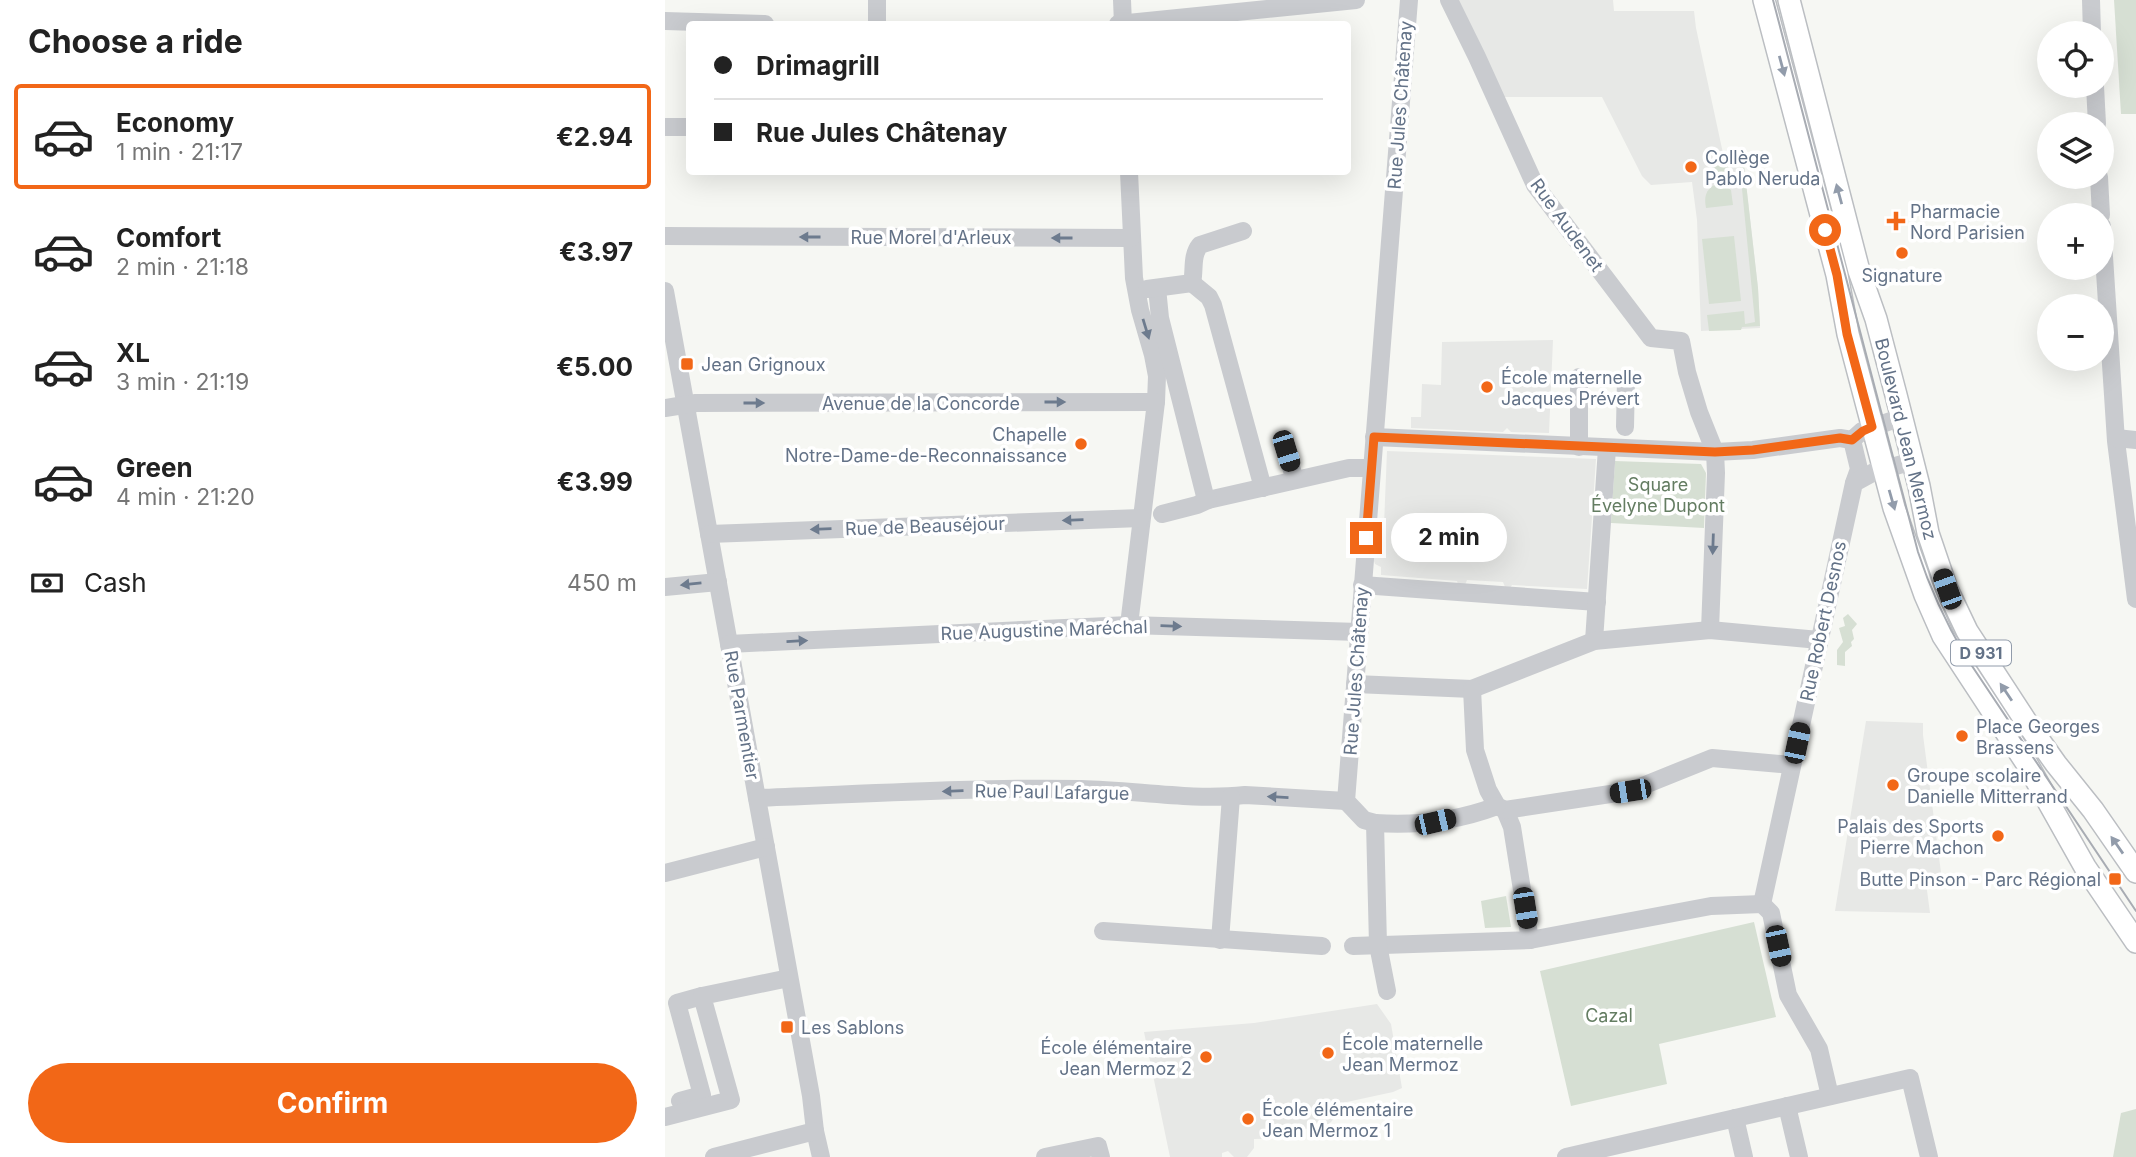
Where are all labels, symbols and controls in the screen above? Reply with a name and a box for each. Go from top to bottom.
street label: Rue Jules Châtenay [1384,20,1416,190]
map controls [2037,21,2114,371]
button: locate [2037,21,2114,98]
text: Choose a ride [28,22,243,61]
text: Drimagrill [756,50,880,81]
one-way arrow [1777,56,1787,77]
icon: car [32,105,95,168]
text: Economy [116,107,234,138]
button: layers [2037,112,2114,189]
text: Rue Jules Châtenay [756,117,1007,148]
text: €2.94 [556,121,633,152]
text: 1 min · 21:17 [116,138,243,166]
place label: Collège Pablo Neruda [1705,147,1820,189]
marker: Collège Pablo Neruda [1683,159,1699,175]
street label: Rue Audenet [1526,175,1608,276]
one-way arrow [1833,183,1844,205]
place label: Pharmacie Nord Parisien [1910,201,2025,243]
button: + [2037,203,2114,280]
marker: Pharmacie Nord Parisien [1888,213,1904,229]
route start [1809,214,1841,246]
icon: car [32,220,95,283]
text: Comfort [116,222,221,253]
street label: Rue Morel d'Arleux [850,227,1012,248]
one-way arrow [799,231,821,243]
one-way arrow [1051,232,1073,243]
text: €3.97 [559,236,633,267]
marker: Signature [1894,245,1910,261]
text: 2 min · 21:18 [116,253,249,281]
place label: Signature [1861,265,1943,286]
button: − [2037,294,2114,371]
one-way arrow [1141,319,1151,340]
icon: car [32,335,95,398]
street label: Boulevard Jean Mermoz [1871,336,1941,542]
text: XL [116,337,150,368]
text: €5.00 [556,351,633,382]
place label: Jean Grignoux [701,354,826,375]
marker: Jean Grignoux [679,356,695,372]
place label: École maternelle Jacques Prévert [1501,366,1642,409]
text: 3 min · 21:19 [116,368,249,396]
marker: École maternelle Jacques Prévert [1479,379,1495,395]
street label: Avenue de la Concorde [822,393,1020,414]
one-way arrow [1044,396,1066,408]
one-way arrow [743,397,765,409]
place label: Chapelle Notre-Dame-de-Reconnaissance [785,424,1067,466]
car [1270,428,1303,474]
marker: Chapelle Notre-Dame-de-Reconnaissance [1073,436,1089,452]
icon: car [32,450,95,513]
text: Green [116,452,193,483]
text: €3.99 [557,466,633,497]
park label: Square Évelyne Dupont [1591,474,1725,516]
text: 4 min · 21:20 [116,483,255,511]
one-way arrow [1887,490,1897,511]
street label: Rue de Beauséjour [845,513,1006,539]
callout: 2 min [1391,514,1506,562]
one-way arrow [1062,515,1084,526]
route end [1350,522,1382,554]
text: 2 min [1418,523,1480,551]
one-way arrow [810,524,832,535]
one-way arrow [1708,534,1719,556]
street label: Rue Robert Desnos [1796,539,1850,703]
icon: cash [28,564,66,602]
car [1930,566,1965,612]
text: Cash [84,567,147,598]
text: 450 m [567,569,637,597]
one-way arrow [680,579,702,590]
street label: Rue Jules Châtenay [1340,586,1372,756]
street label: Rue Augustine Maréchal [940,616,1148,644]
one-way arrow [1160,620,1182,632]
one-way arrow [786,635,808,646]
road number: D 931 [1951,640,2011,666]
street label: Rue Parmentier [720,649,764,781]
one-way arrow [1999,683,2013,701]
place label: Place Georges Brassens [1976,716,2100,758]
car [1783,720,1812,766]
marker: Place Georges Brassens [1954,728,1970,744]
place label: Groupe scolaire Danielle Mitterrand [1907,765,2068,807]
car [1608,777,1653,805]
marker: Groupe scolaire Danielle Mitterrand [1885,777,1901,793]
street label: Rue Paul Lafargue [974,780,1130,804]
one-way arrow [941,785,963,796]
one-way arrow [1266,791,1288,802]
car [1413,807,1458,837]
place label: Palais des Sports Pierre Machon [1837,816,1984,858]
marker: Palais des Sports Pierre Machon [1990,828,2006,844]
one-way arrow [2110,836,2124,854]
place label: Butte Pinson - Parc Régional [1860,869,2101,890]
marker: Butte Pinson - Parc Régional [2107,871,2123,887]
car [1512,886,1539,930]
car [1764,923,1793,969]
park label: Cazal [1585,1005,1633,1026]
place label: Les Sablons [801,1017,904,1038]
marker: Les Sablons [779,1019,795,1035]
place label: École maternelle Jean Mermoz [1342,1032,1483,1075]
place label: École élémentaire Jean Mermoz 2 [1041,1036,1192,1079]
marker: École maternelle Jean Mermoz [1320,1045,1336,1061]
marker: École élémentaire Jean Mermoz 2 [1198,1049,1214,1065]
button: Confirm [28,1063,637,1143]
place label: École élémentaire Jean Mermoz 1 [1262,1098,1413,1141]
marker: École élémentaire Jean Mermoz 1 [1240,1111,1256,1127]

